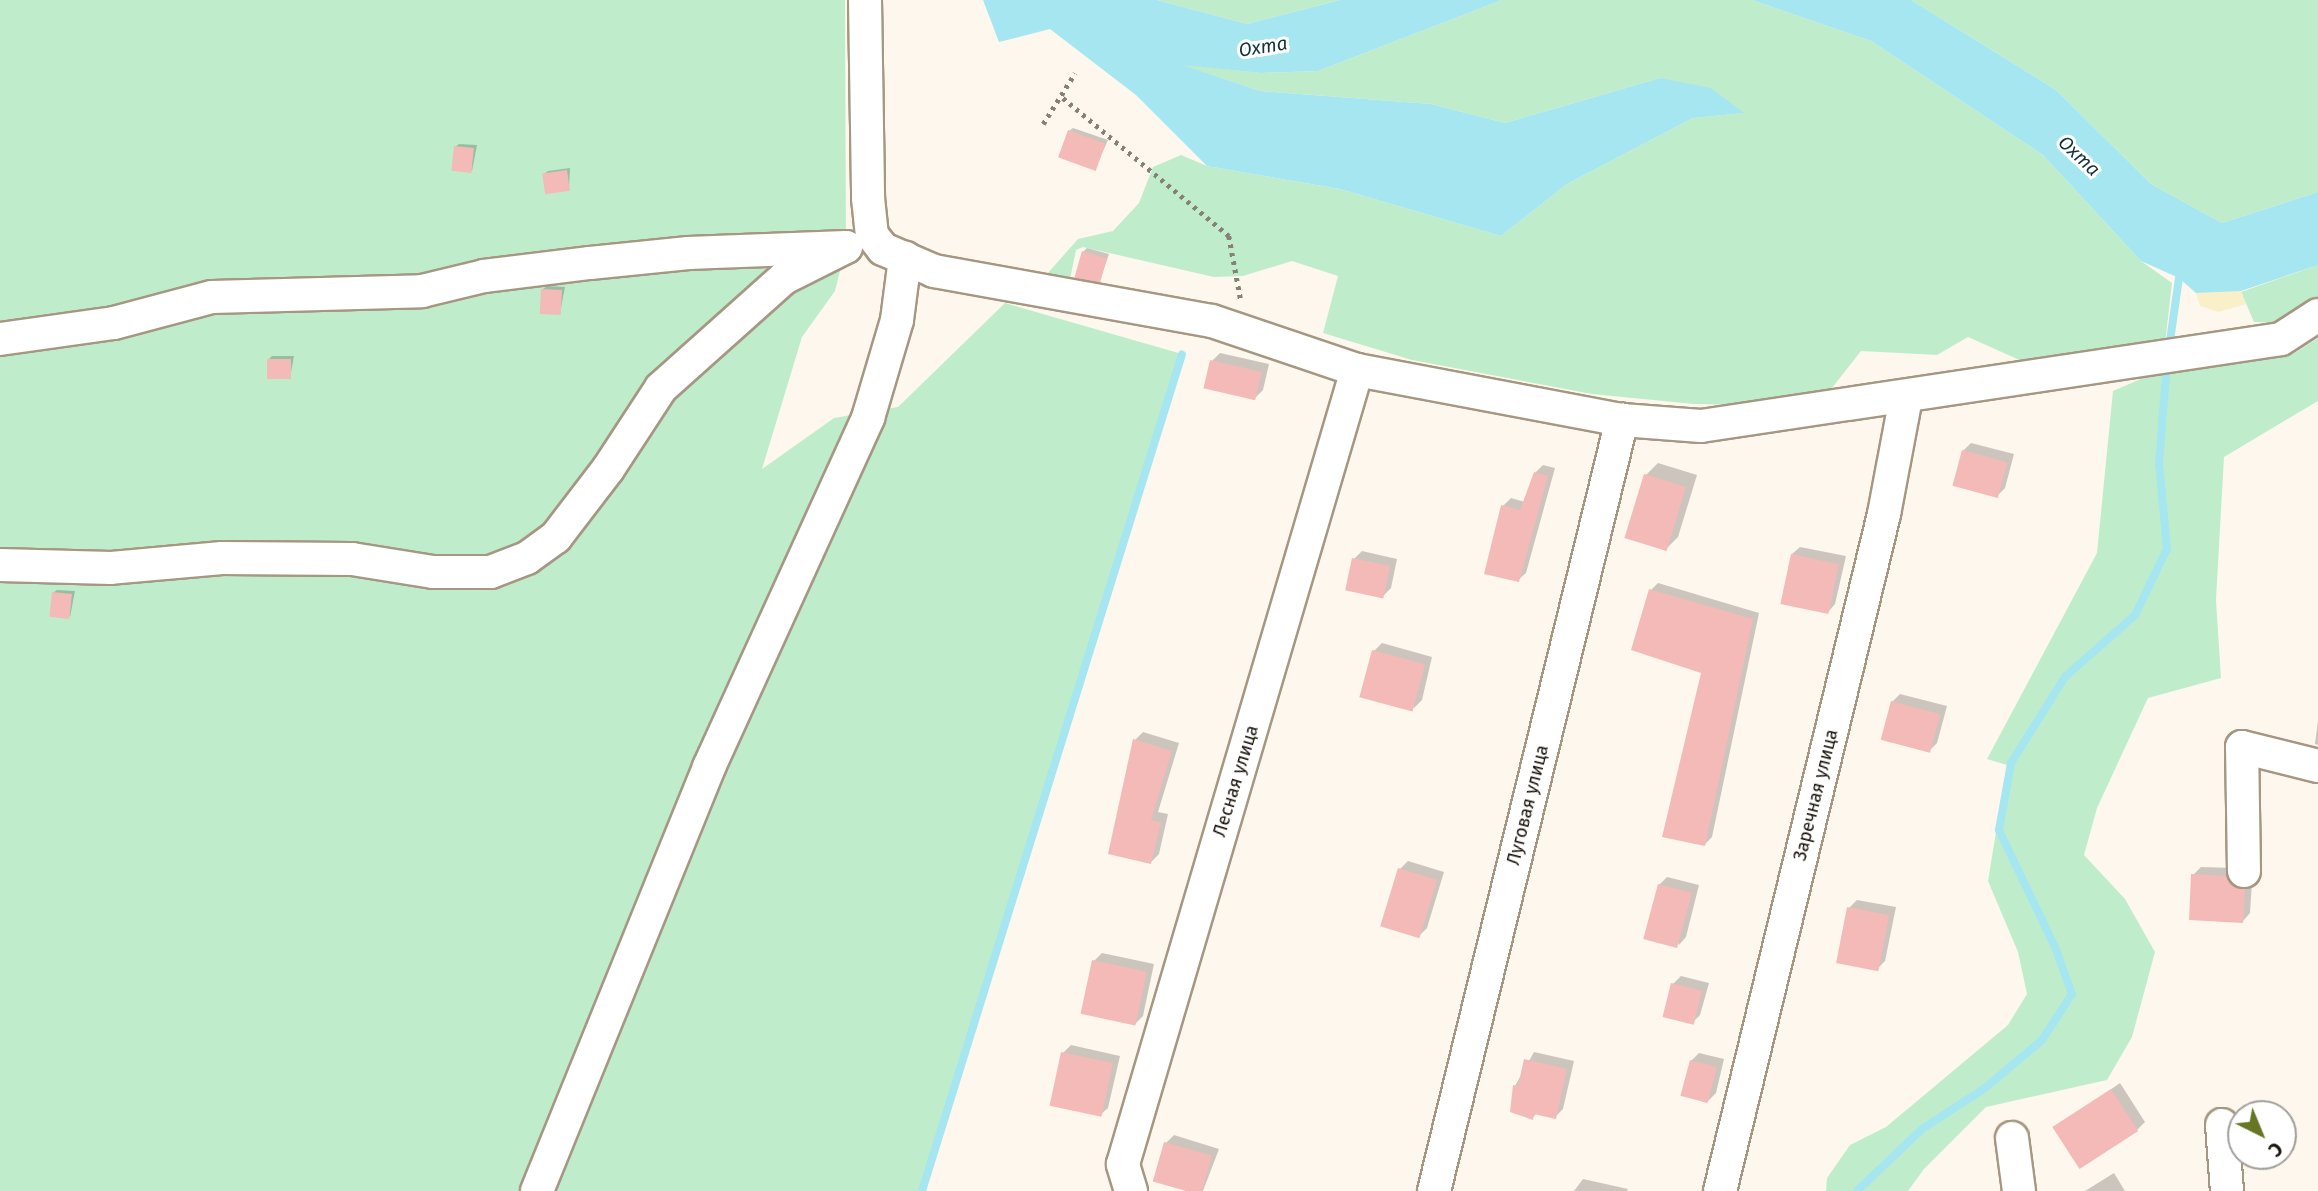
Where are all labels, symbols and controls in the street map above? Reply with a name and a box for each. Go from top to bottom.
water label: Охта [1237,32,1289,62]
water label: Охта [2053,131,2105,181]
street label: Лесная улица [1209,723,1263,839]
street label: Заречная улица [1789,727,1843,863]
street label: Луговая улица [1503,743,1553,867]
north arrow [2227,1100,2297,1170]
text: С [2263,1137,2287,1161]

